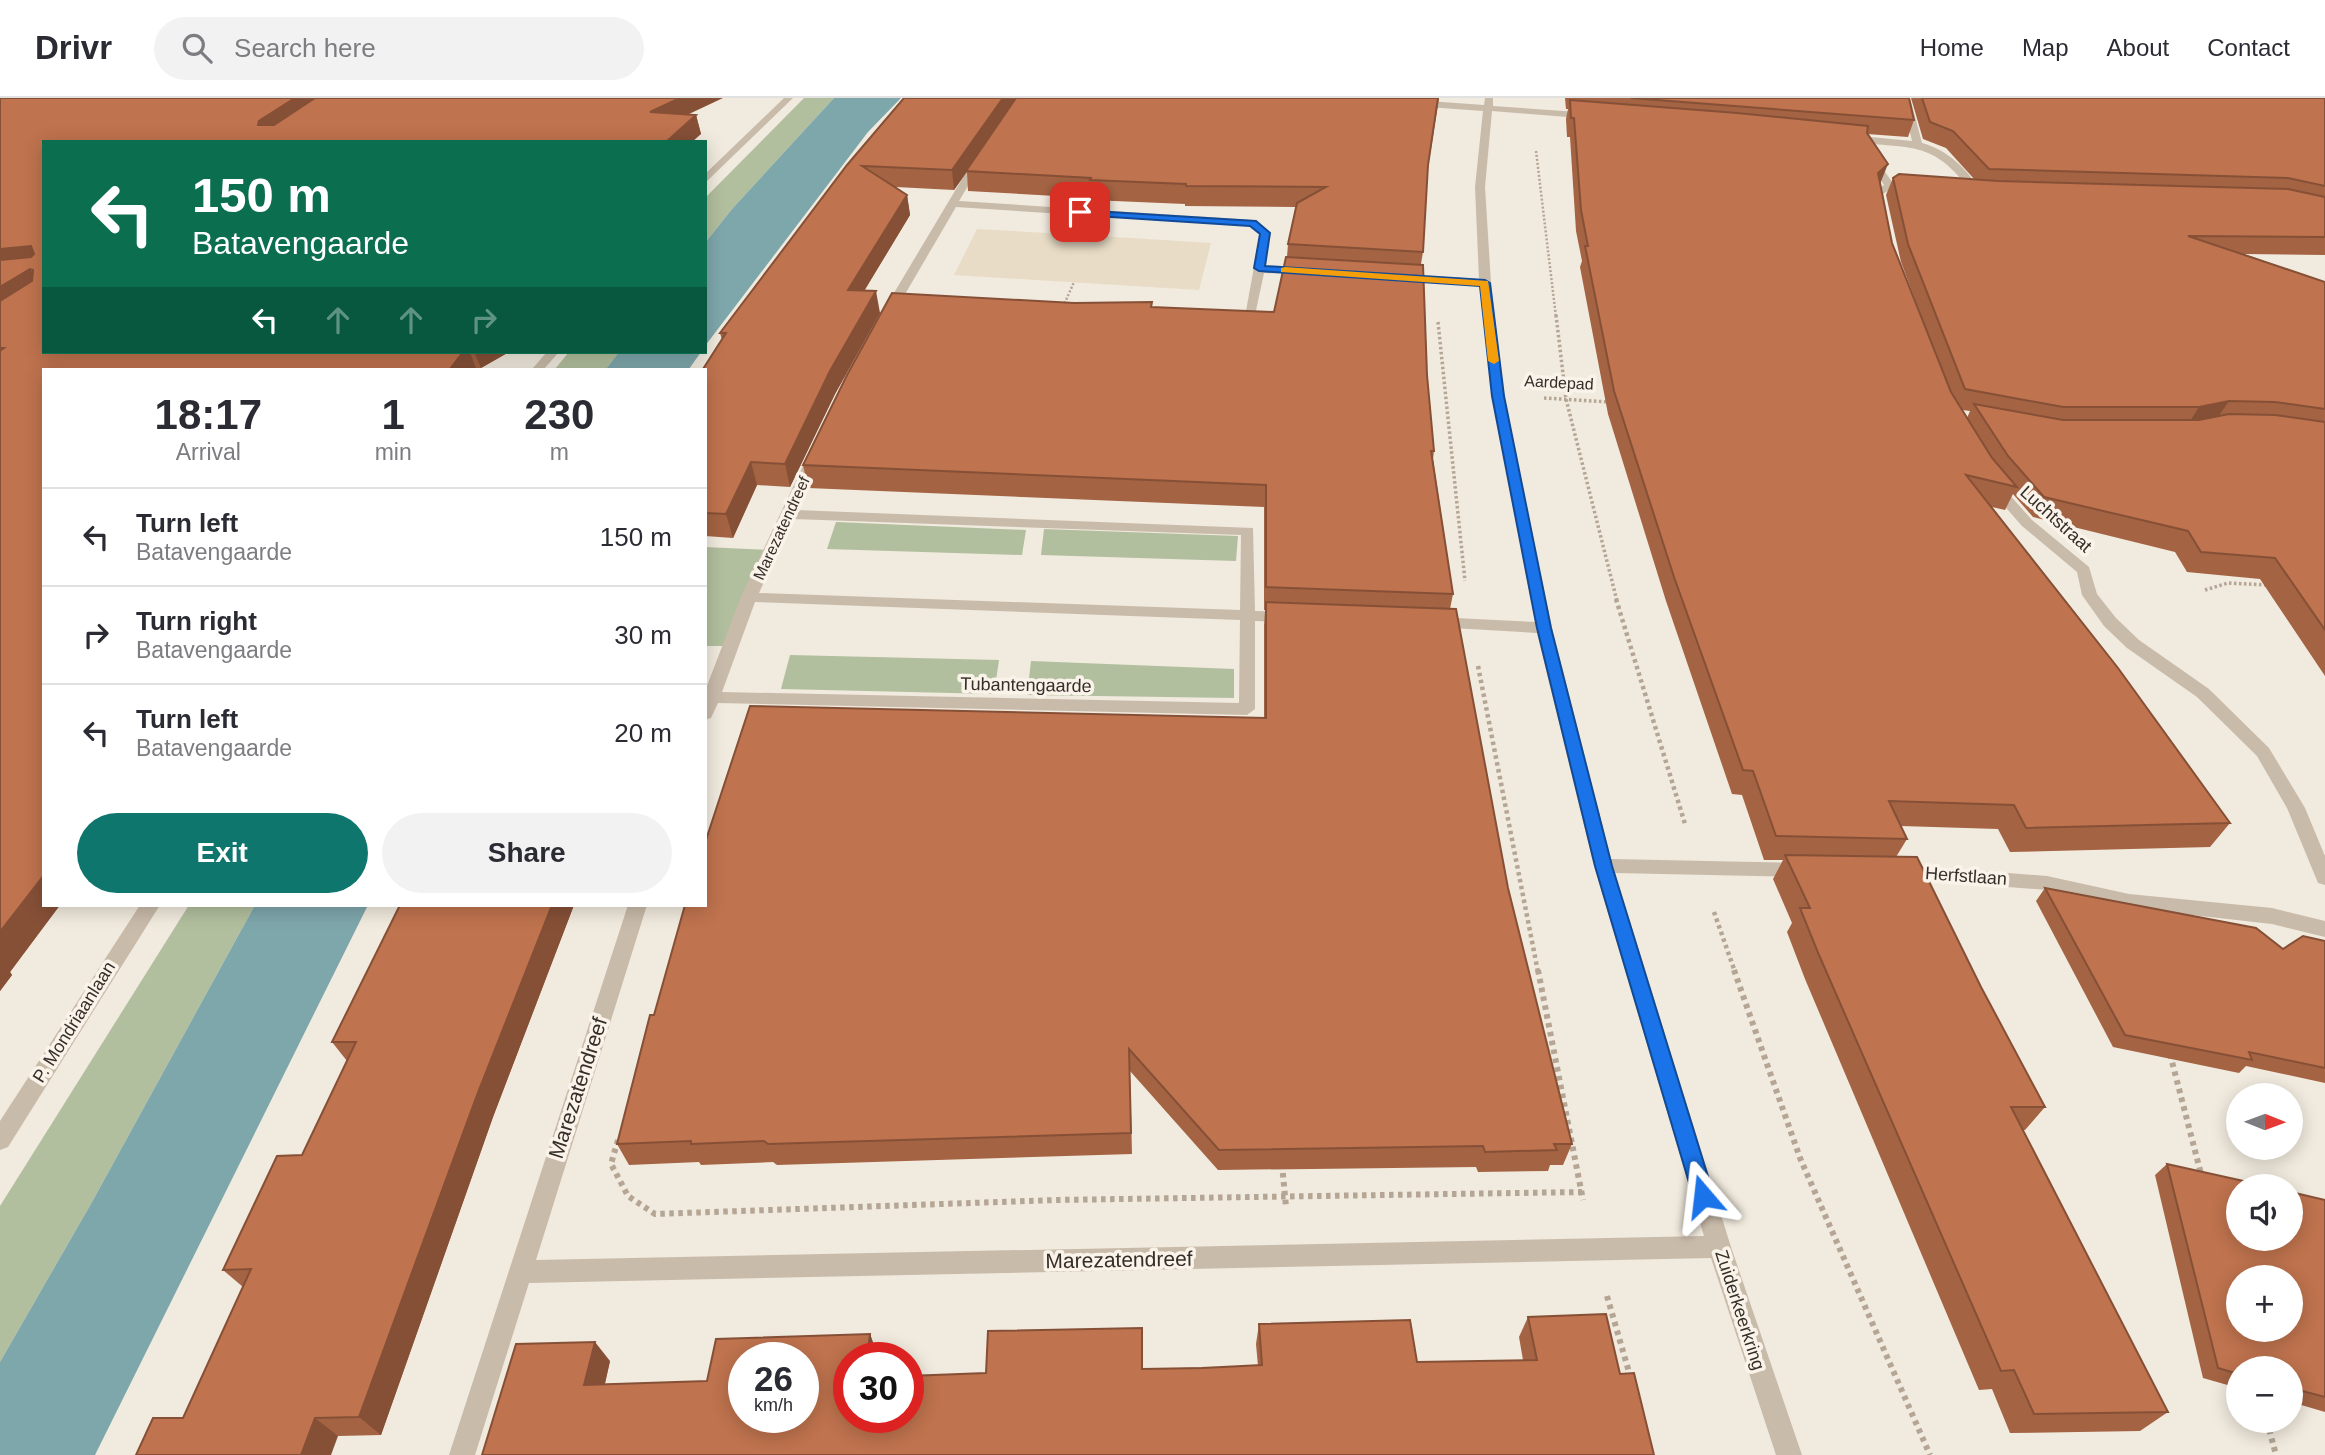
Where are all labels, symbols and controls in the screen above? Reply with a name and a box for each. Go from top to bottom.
search box [154,17,644,80]
text: Drivr [35,29,112,66]
icon: search [178,29,216,67]
text: Search here [234,33,376,63]
text: Home [1920,34,1984,61]
text: Map [2022,34,2069,61]
text: About [2107,34,2169,61]
text: Contact [2207,34,2290,61]
icon: left [77,168,168,259]
text: 150 m [192,168,331,222]
pin [1050,182,1110,242]
icon: arrive [1061,193,1099,231]
text: Batavengaarde [192,225,409,261]
icon: left [246,301,284,339]
icon: ahead [319,301,357,339]
icon: ahead [392,301,430,339]
icon: right [465,301,503,339]
street label: Aardepad [1524,372,1594,393]
text: 18:17 [155,391,262,438]
text: 1 [381,391,405,438]
text: 230 [524,391,594,438]
text: Arrival [176,439,241,465]
text: min [375,439,412,465]
text: m [550,439,569,465]
street label: Marezatendreef [750,473,813,583]
street label: Luchtstraat [2016,482,2096,556]
text: Turn left [136,508,238,538]
icon: left [77,518,115,556]
text: 150 m [600,522,672,552]
text: Batavengaarde [136,539,292,565]
text: Turn right [136,606,257,636]
icon: right [77,616,115,654]
text: 30 m [614,620,672,650]
text: Batavengaarde [136,637,292,663]
street label: Tubantengaarde [960,674,1092,696]
text: Turn left [136,704,238,734]
icon: left [77,714,115,752]
text: 20 m [614,718,672,748]
text: Batavengaarde [136,735,292,761]
button: Exit [77,813,368,893]
button: Share [382,813,672,893]
street label: Herfstlaan [1924,863,2008,889]
street label: P. Mondriaanlaan [29,958,119,1086]
street label: Marezatendreef [544,1014,611,1161]
north arrow [2226,1083,2303,1160]
map controls [2226,1083,2303,1433]
position arrow [1666,1159,1740,1233]
button: sound [2226,1174,2303,1251]
street label: Marezatendreef [1045,1247,1193,1272]
street label: Zuiderkeerkring [1711,1247,1769,1373]
button: + [2226,1265,2303,1342]
speed limit sign: 30 [833,1342,924,1433]
button: − [2226,1356,2303,1433]
text: 26 [754,1359,793,1398]
text: km/h [754,1395,793,1415]

